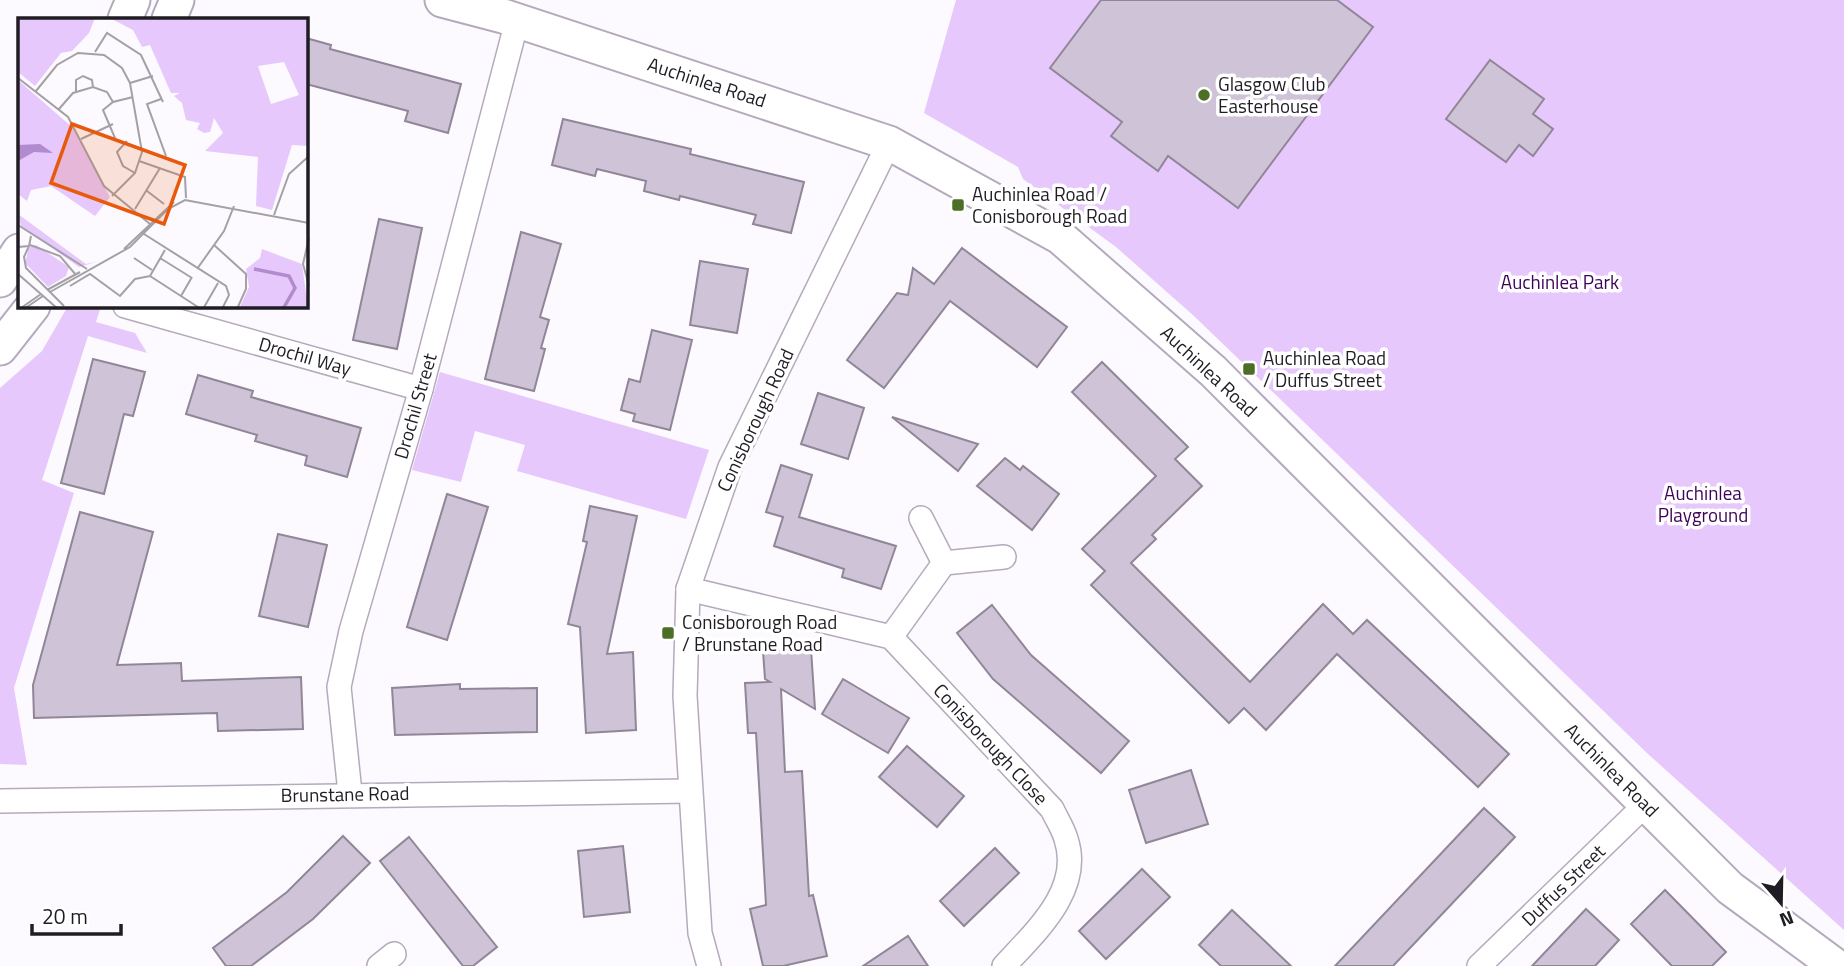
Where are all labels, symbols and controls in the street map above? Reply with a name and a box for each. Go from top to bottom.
inset map [18,18,308,308]
street label: Auchinlea Road [644,49,770,114]
place label: Glasgow Club Easterhouse [1218,69,1326,120]
marker: Glasgow Club Easterhouse [1196,87,1212,103]
place label: Auchinlea Road / Conisborough Road [972,179,1127,230]
marker: Auchinlea Road / Conisborough Road [950,197,966,213]
park label: Auchinlea Park [1501,267,1619,296]
street label: Auchinlea Road [1154,318,1264,423]
street label: Drochil Way [255,328,355,383]
street label: Conisborough Road [709,343,800,496]
place label: Auchinlea Road / Duffus Street [1263,343,1386,394]
street label: Drochil Street [386,349,444,462]
marker: Auchinlea Road / Duffus Street [1241,361,1257,377]
park label: Auchinlea Playground [1658,478,1748,529]
place label: Conisborough Road / Brunstane Road [682,607,837,658]
marker: Conisborough Road / Brunstane Road [660,625,676,641]
street label: Conisborough Close [927,676,1056,811]
street label: Auchinlea Road [1559,716,1666,823]
street label: Brunstane Road [280,778,410,809]
street label: Duffus Street [1514,837,1611,932]
north arrow [1746,868,1816,938]
scale bar [32,892,121,936]
text: 20 m [42,900,88,932]
text: N [1776,904,1798,935]

